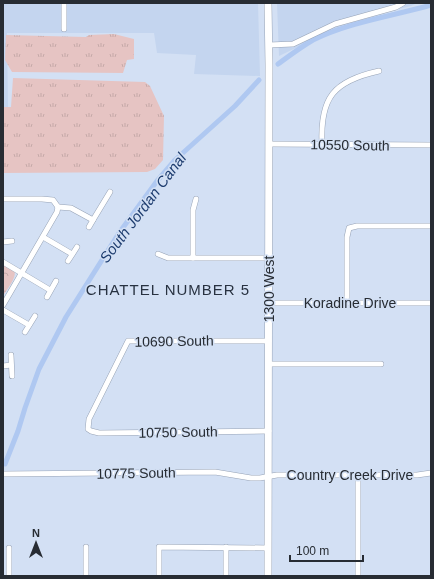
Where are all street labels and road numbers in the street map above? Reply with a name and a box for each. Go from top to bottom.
street label: 10550 South [310,136,390,154]
street label: 1300 West [261,256,277,322]
street label: Koradine Drive [304,295,397,311]
street label: 10690 South [134,332,214,350]
street label: 10750 South [138,423,218,441]
street label: 10775 South [96,464,176,482]
street label: Country Creek Drive [287,467,414,483]

